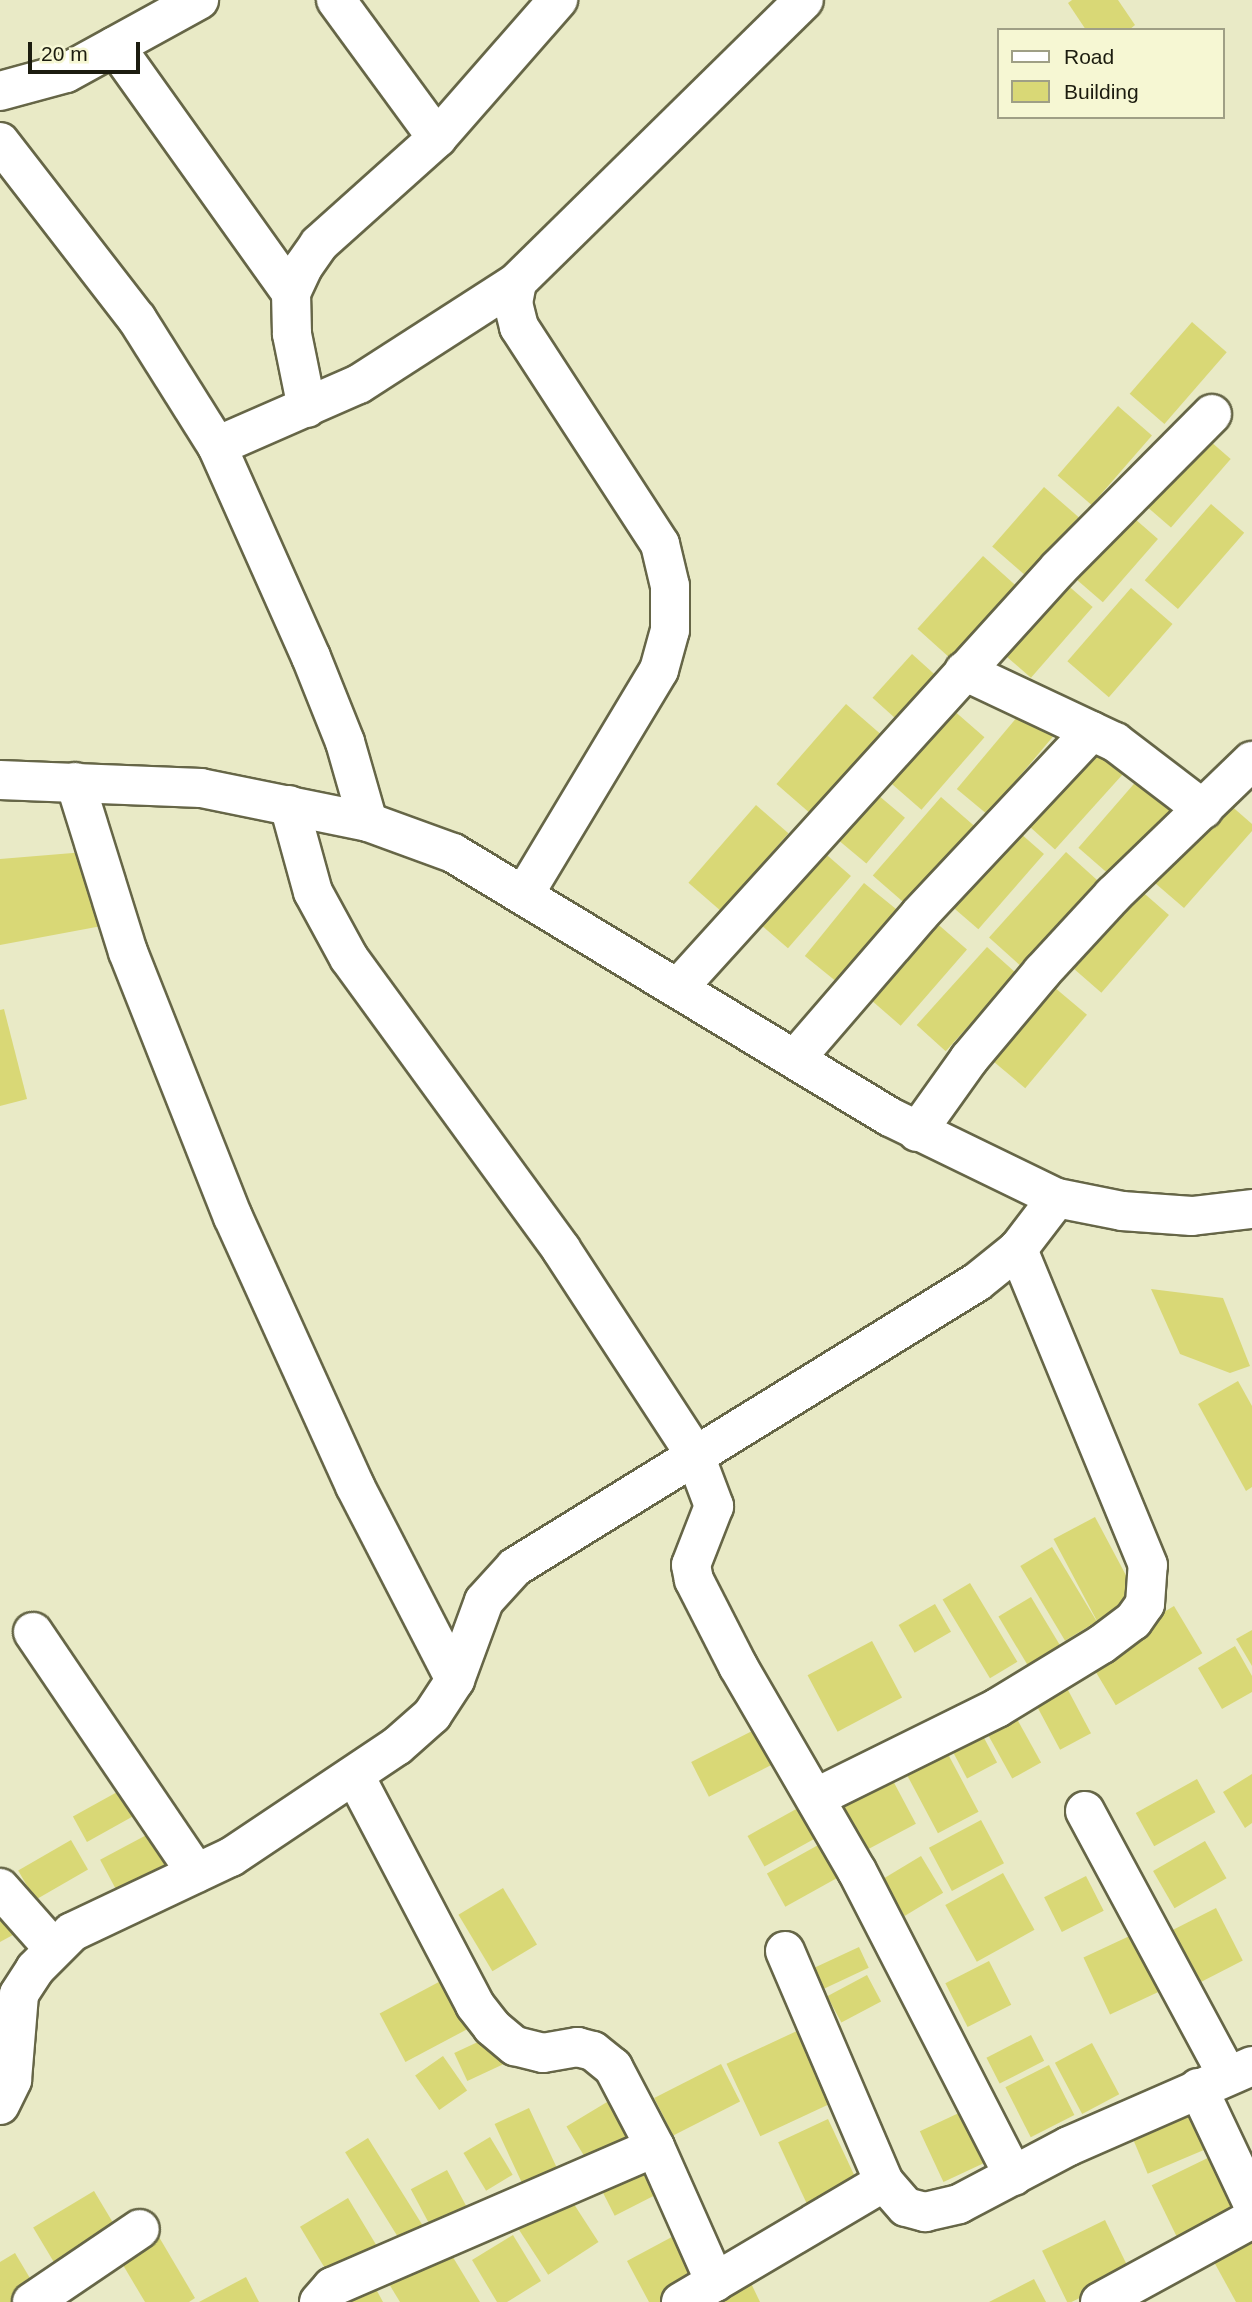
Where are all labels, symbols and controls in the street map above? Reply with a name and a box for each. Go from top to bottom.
scale bar [32,28,144,72]
legend [996,28,1224,119]
text: 20 m [41,42,88,65]
text: Road [1064,45,1114,68]
text: Building [1064,80,1139,103]

